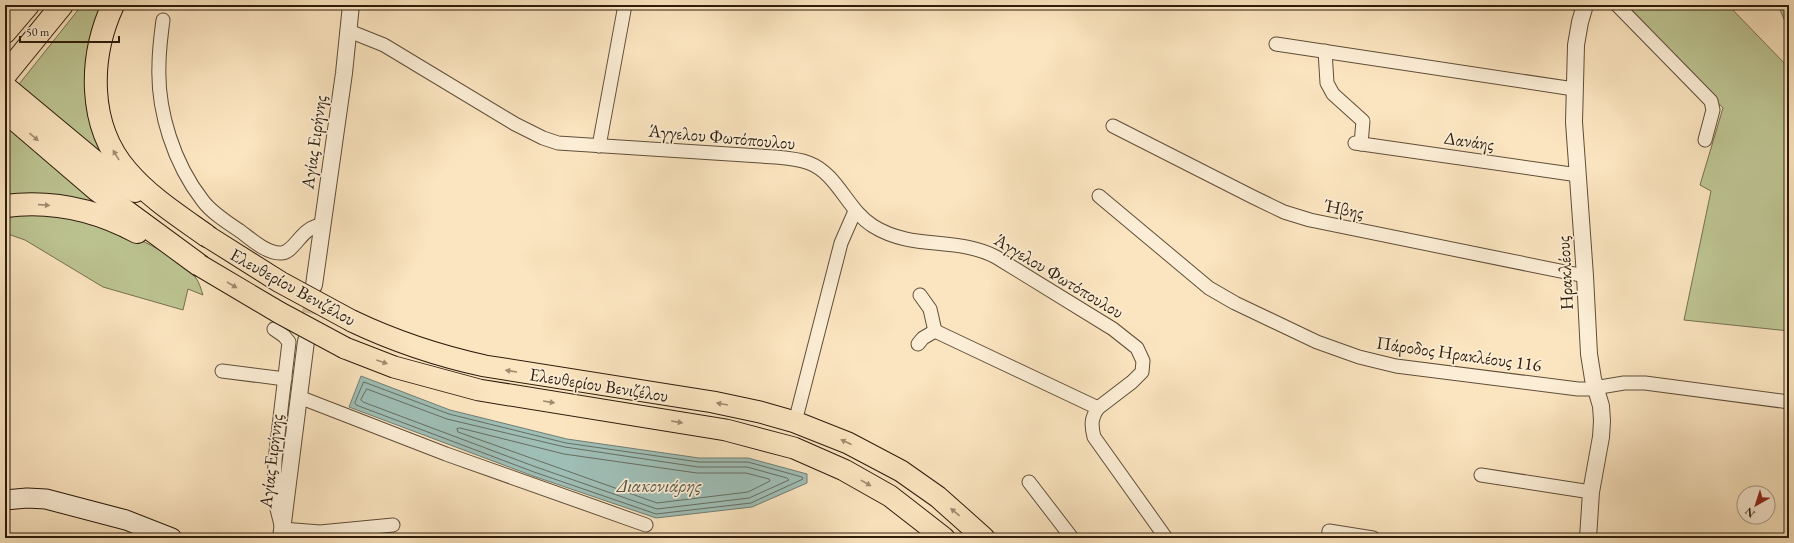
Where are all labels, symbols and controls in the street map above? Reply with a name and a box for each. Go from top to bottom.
scale bar [20,18,119,44]
text: 50 m [26,24,50,40]
street label: Αγίας Ειρήνης [295,93,331,191]
street label: Άγγελου Φωτόπουλου [647,119,796,154]
street label: Δανάης [1443,126,1496,155]
one-way arrow [29,132,40,141]
one-way arrow [112,149,119,161]
street label: Ήβης [1322,193,1366,224]
one-way arrow [38,201,50,208]
street label: Άγγελου Φωτόπουλου [989,227,1128,323]
street label: Ηρακλέους [1551,235,1578,311]
street label: Ελευθερίου Βενιζέλου [226,242,360,331]
one-way arrow [226,282,238,289]
street label: Πάροδος Ηρακλέους 116 [1375,331,1543,377]
one-way arrow [376,360,388,366]
street label: Ελευθερίου Βενιζέλου [528,362,670,407]
one-way arrow [505,368,517,374]
one-way arrow [543,399,555,405]
one-way arrow [716,401,728,407]
street label: Αγίας Ειρήνης [253,413,288,510]
one-way arrow [671,419,683,425]
one-way arrow [840,439,852,446]
water label: Διακονιάρης [615,473,702,498]
one-way arrow [860,479,872,486]
north arrow [1736,485,1776,525]
text: N [1742,504,1758,521]
one-way arrow [950,508,961,517]

